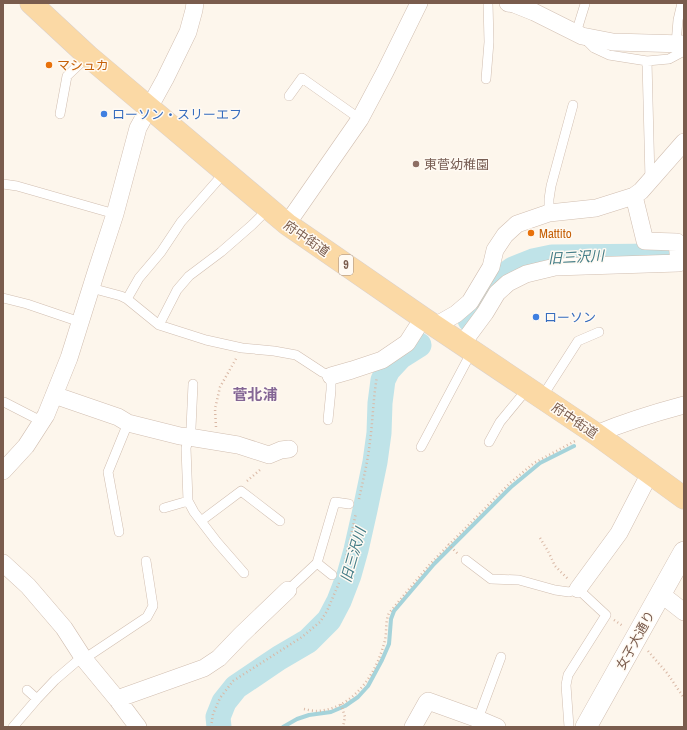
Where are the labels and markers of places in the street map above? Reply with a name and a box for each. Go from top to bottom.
place label: マシュカ [57,57,109,74]
marker: マシュカ [44,60,54,70]
place label: ローソン・スリーエフ [112,106,242,123]
marker: ローソン・スリーエフ [99,109,109,119]
place label: 東菅幼稚園 [424,156,489,173]
marker: 東菅幼稚園 [411,159,421,169]
place label: Mattito [539,225,572,242]
marker: Mattito [526,228,536,238]
place label: ローソン [544,309,596,326]
marker: ローソン [531,312,541,322]

